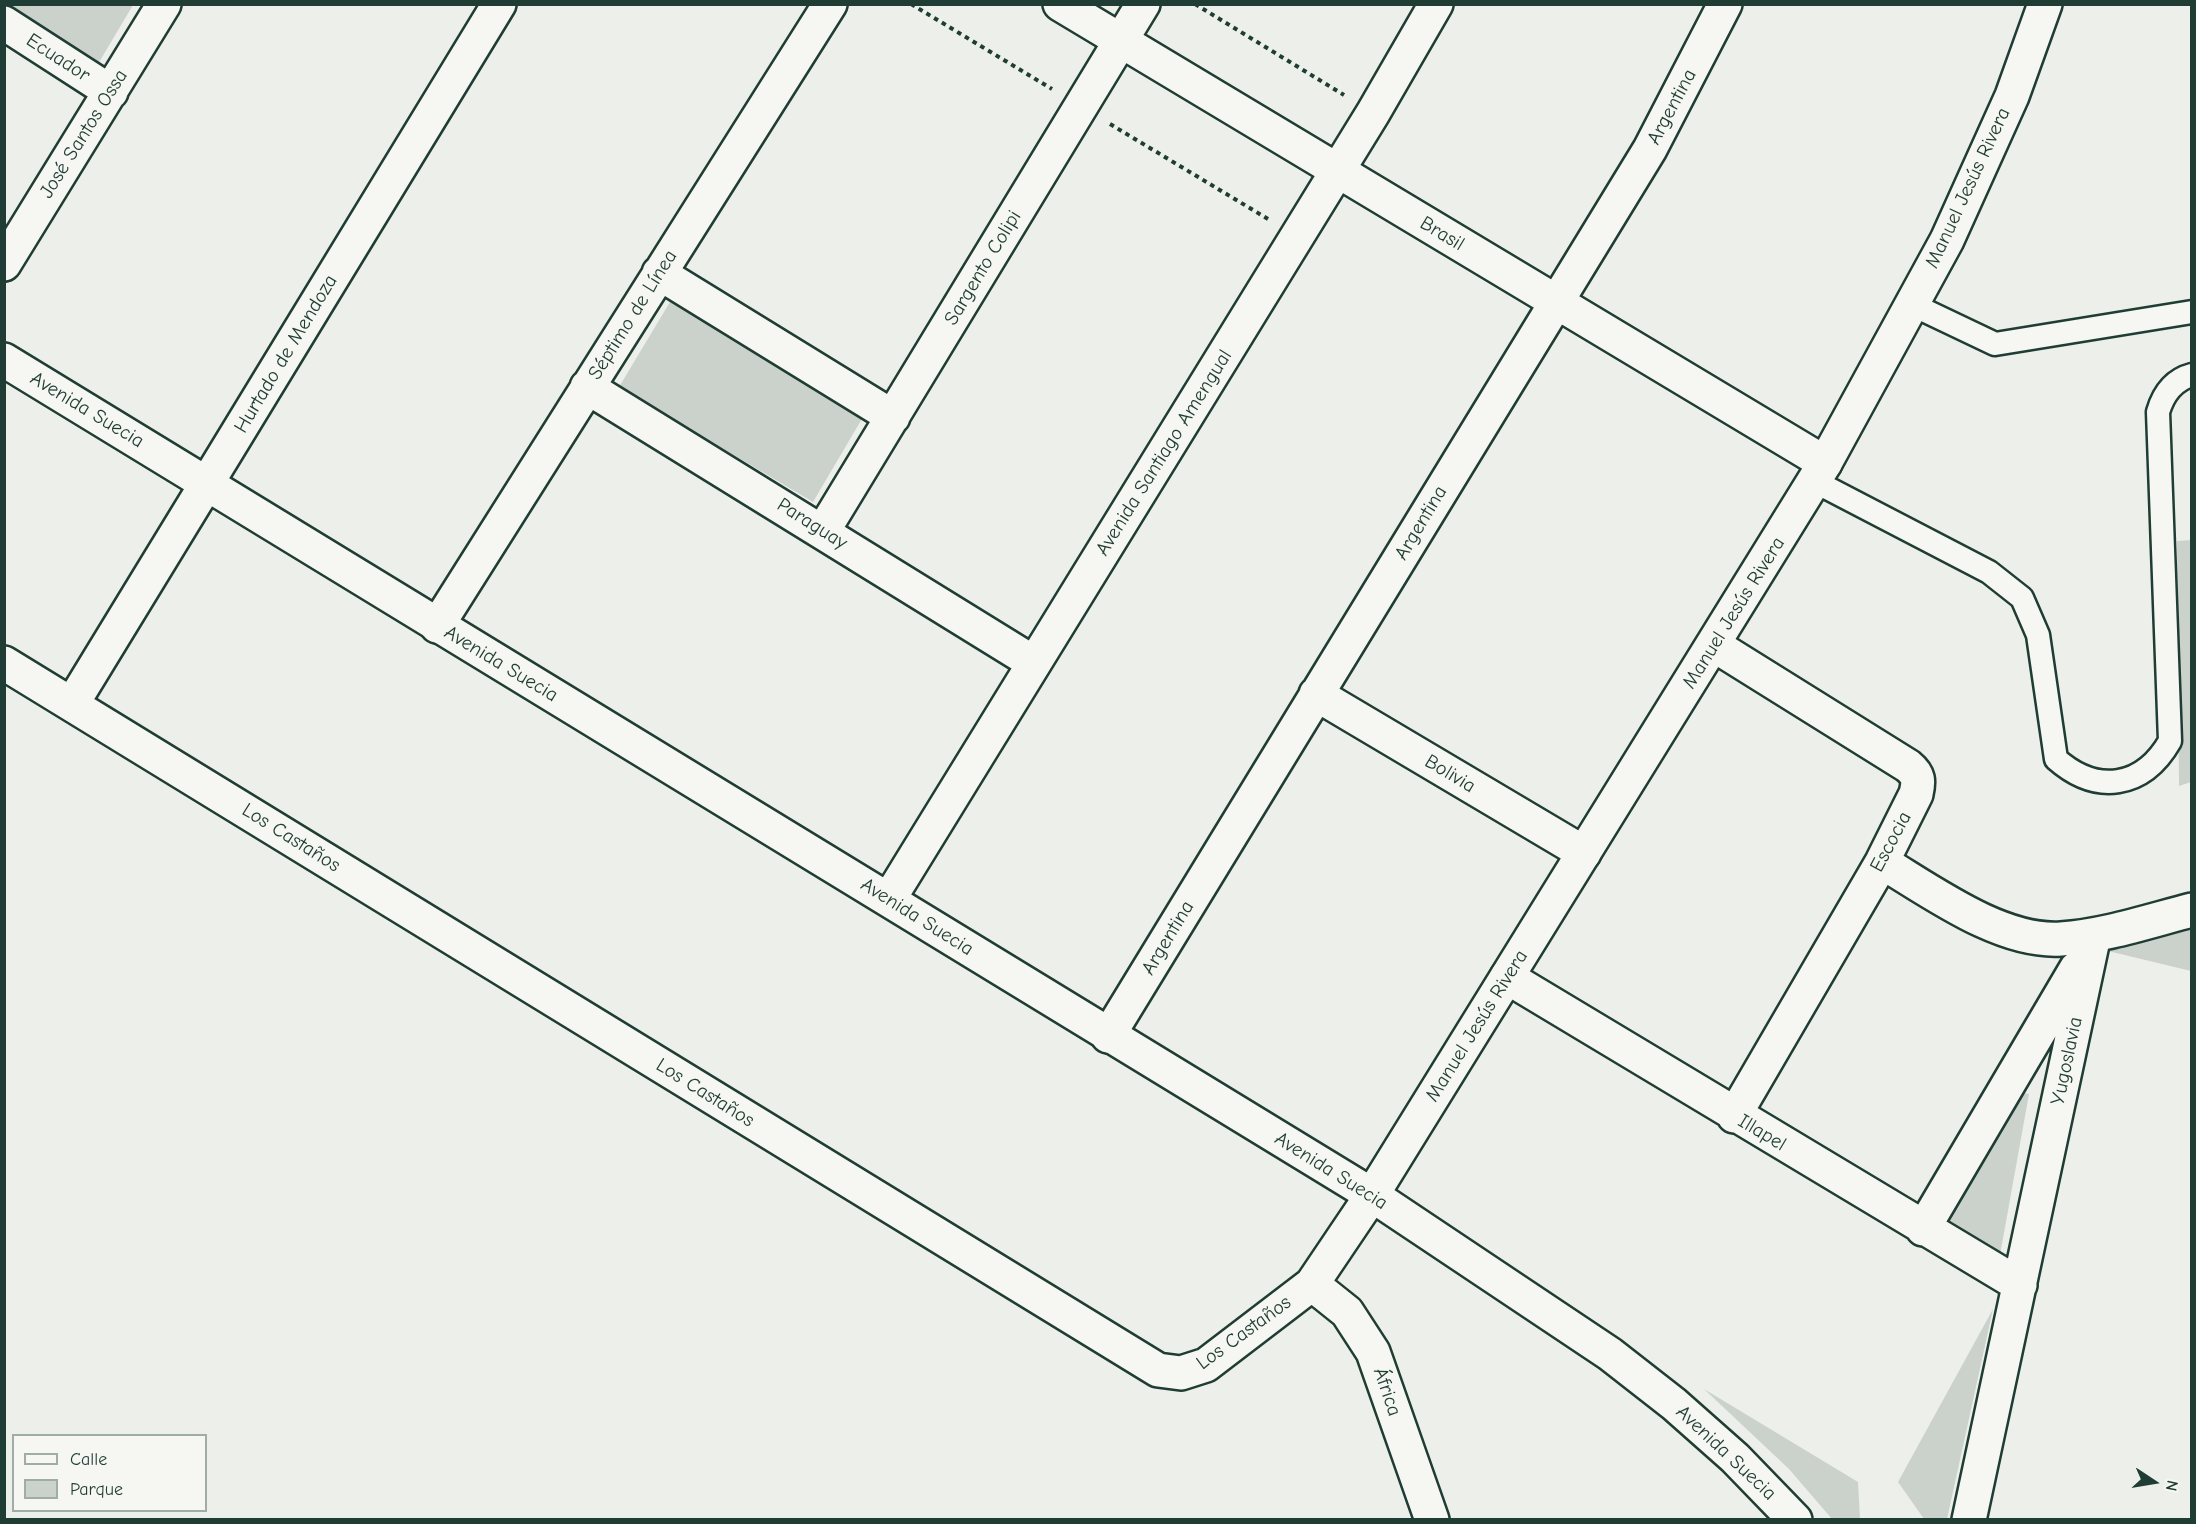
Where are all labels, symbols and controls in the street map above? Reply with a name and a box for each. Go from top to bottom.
street label: Ecuador [22,29,94,87]
street label: José Santos Ossa [35,65,133,203]
street label: Argentina [1642,65,1702,149]
street label: Manuel Jesús Rivera [1920,104,2016,272]
street label: Sargento Colipi [939,206,1027,330]
street label: Brasil [1415,211,1469,257]
street label: Séptimo de Línea [583,246,683,384]
street label: Hurtado de Mendoza [229,271,343,437]
street label: Avenida Santiago Amengual [1091,346,1237,560]
street label: Avenida Suecia [26,367,148,453]
street label: Argentina [1390,482,1452,564]
street label: Paraguay [772,493,852,555]
street label: Manuel Jesús Rivera [1678,533,1790,693]
street label: Avenida Suecia [440,621,562,707]
street label: Bolivia [1420,750,1480,798]
street label: Los Castaños [237,798,345,878]
street label: Escocia [1865,808,1917,876]
street label: Avenida Suecia [856,873,978,961]
street label: Argentina [1137,897,1199,979]
street label: Manuel Jesús Rivera [1421,946,1533,1106]
street label: Yugoslavia [2046,1015,2088,1107]
street label: Los Castaños [651,1053,759,1133]
street label: Illapel [1734,1109,1790,1157]
street label: Avenida Suecia [1270,1127,1392,1215]
street label: Los Castaños [1192,1291,1296,1375]
street label: África [1368,1365,1406,1419]
street label: Avenida Suecia [1671,1400,1781,1506]
legend [12,1434,207,1512]
text: Calle [70,1449,107,1470]
north arrow [2124,1452,2184,1512]
text: Parque [70,1479,123,1500]
text: N [2162,1479,2181,1493]

